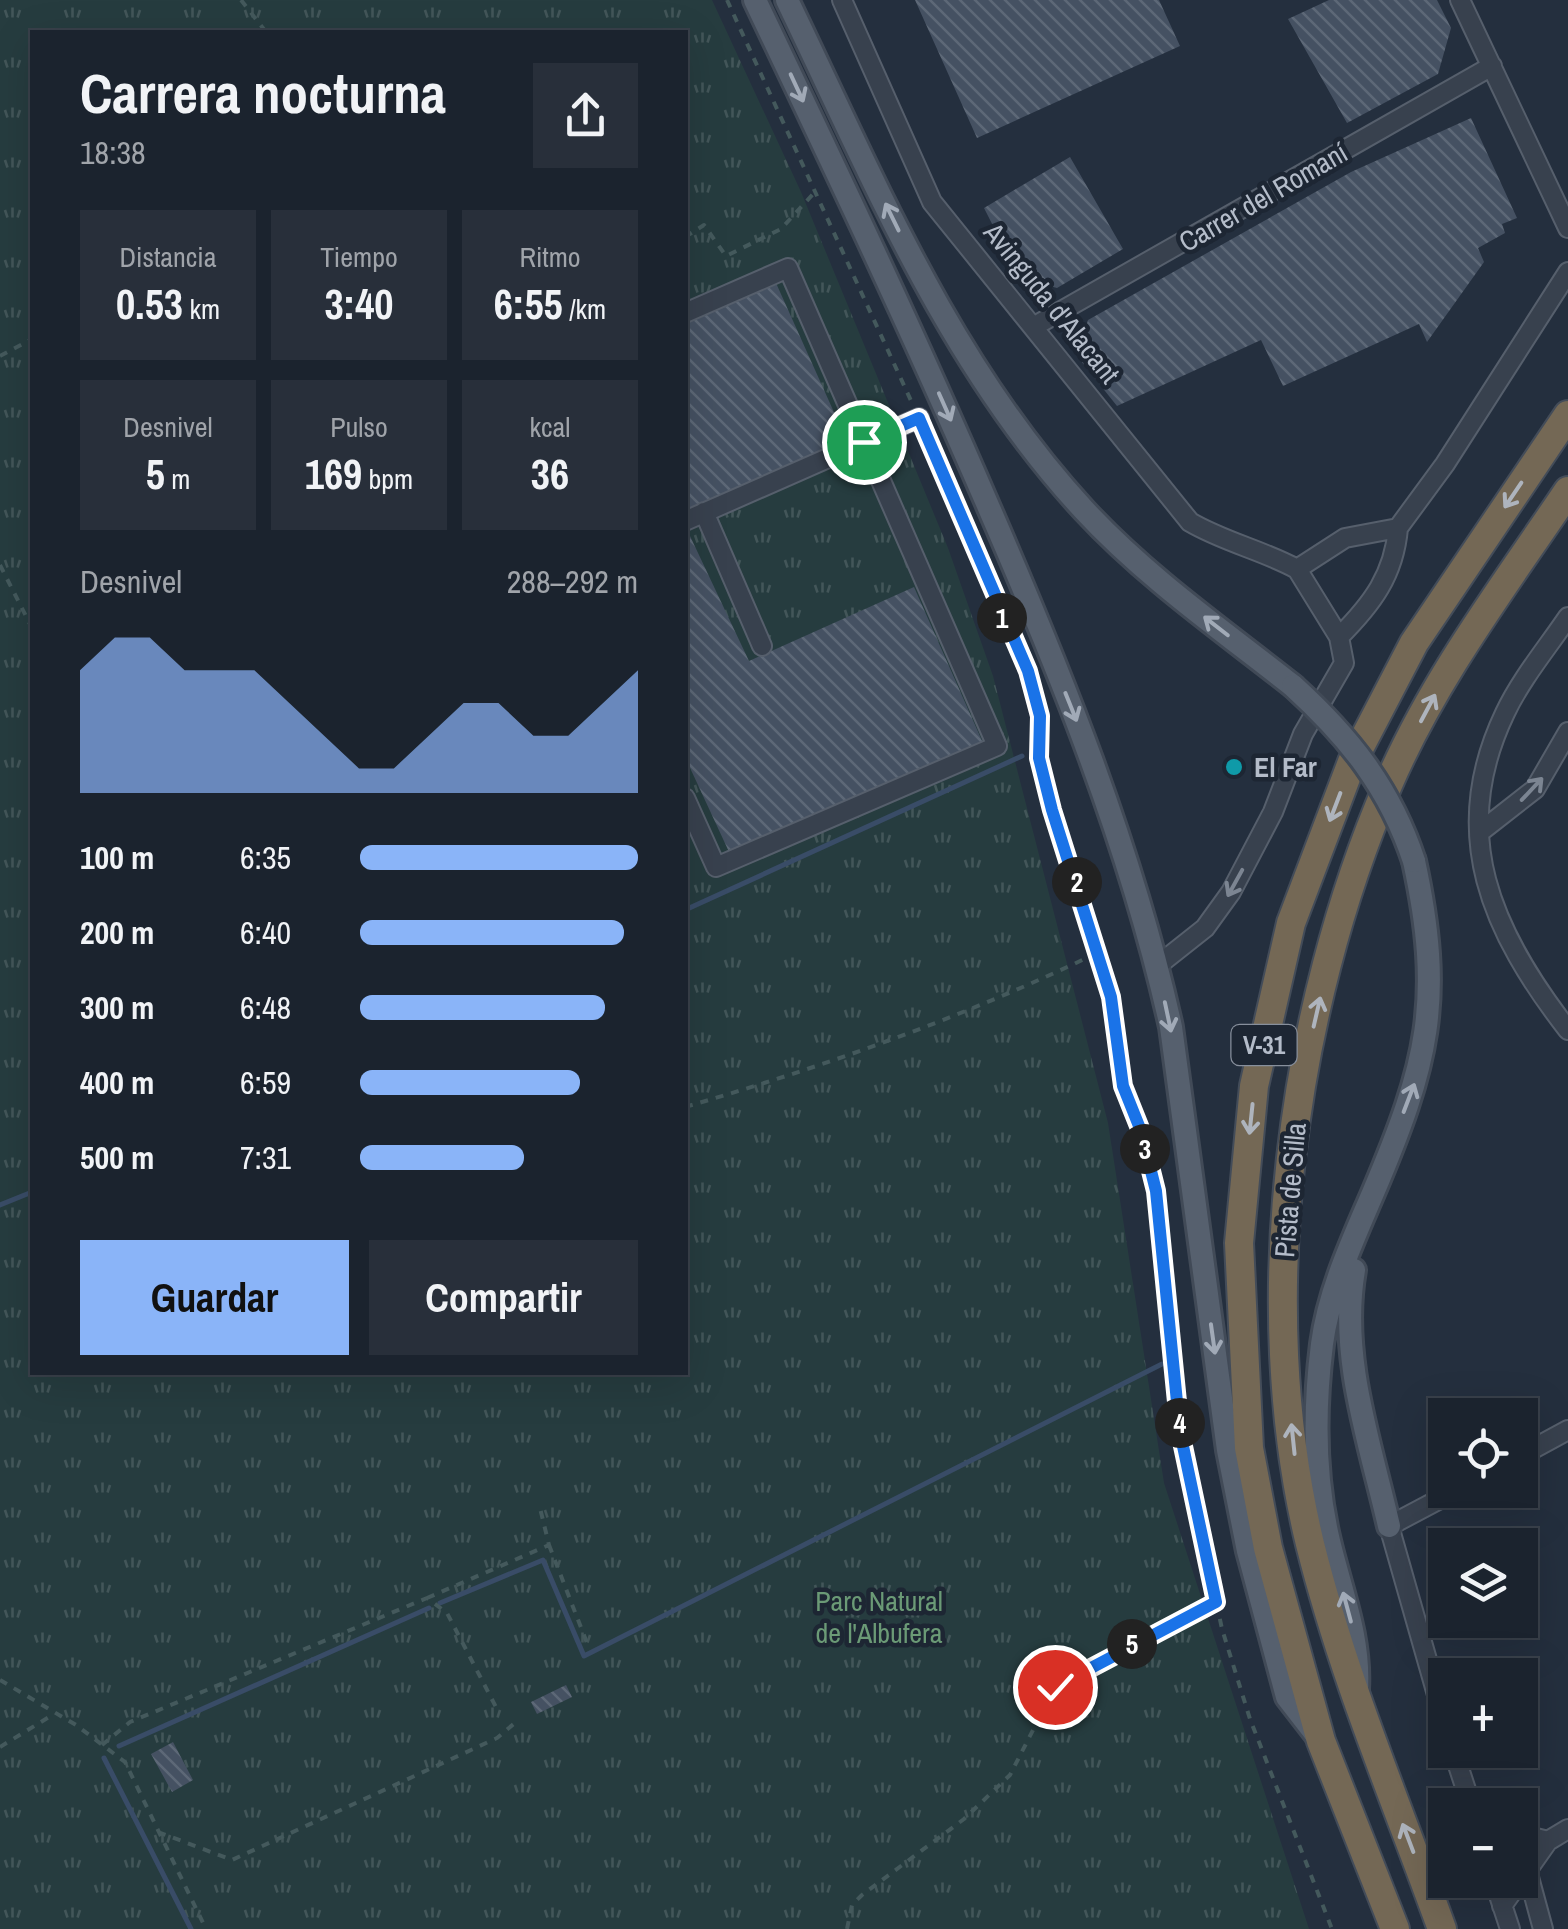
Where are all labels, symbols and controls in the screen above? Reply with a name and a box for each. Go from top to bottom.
text: Carrera nocturna [80,56,446,130]
button: share [533,63,638,168]
one-way arrow [788,72,807,102]
text: 18:38 [80,131,146,174]
street label: Carrer del Romaní [1172,133,1355,261]
one-way arrow [882,202,901,232]
street label: Avinguda d'Alacant [975,214,1129,391]
text: Distancia [120,238,217,276]
text: Tiempo [320,238,398,276]
text: Ritmo [519,238,581,276]
text: 0.53 [116,276,183,332]
text: 3:40 [325,276,393,332]
text: 6:55 [494,276,563,332]
text: km [183,290,220,328]
text: /km [563,290,606,328]
one-way arrow [937,391,955,422]
pin [822,400,907,485]
text: Desnivel [123,408,213,446]
text: Pulso [330,408,388,446]
text: kcal [530,408,570,446]
icon: arrive [837,415,892,470]
text: 5 [146,446,165,502]
text: 169 [305,446,362,502]
text: 36 [531,446,569,502]
text: m [165,460,190,498]
text: bpm [362,460,413,498]
one-way arrow [1503,481,1524,509]
text: Desnivel [80,560,182,603]
text: 288–292 m [507,560,638,603]
pin: 1 [977,593,1027,643]
text: 1 [996,599,1008,637]
one-way arrow [1203,616,1230,637]
one-way arrow [1064,691,1082,722]
one-way arrow [1419,694,1439,724]
place label: El Far [1254,748,1317,786]
marker: El Far [1223,756,1245,778]
one-way arrow [1519,776,1543,802]
one-way arrow [1325,790,1343,821]
text: 100 m [80,836,154,879]
text: 6:35 [240,836,291,879]
pin: 2 [1052,857,1102,907]
text: 2 [1071,863,1083,901]
one-way arrow [1224,868,1244,897]
text: 200 m [80,911,154,954]
text: 6:40 [240,911,291,954]
text: 300 m [80,986,154,1029]
text: 6:48 [240,986,291,1029]
one-way arrow [1308,997,1327,1029]
one-way arrow [1160,1000,1179,1032]
road number: V-31 [1232,1025,1296,1065]
text: 400 m [80,1061,154,1104]
text: 6:59 [240,1061,291,1104]
one-way arrow [1401,1083,1419,1114]
one-way arrow [1241,1103,1260,1135]
street label: Pista de Silla [1265,1121,1315,1259]
pin: 3 [1120,1124,1170,1174]
text: 3 [1139,1130,1151,1168]
text: 500 m [80,1136,154,1179]
text: 7:31 [240,1136,291,1179]
button: Guardar [80,1240,349,1355]
button: Compartir [369,1240,638,1355]
one-way arrow [1204,1322,1223,1354]
pin: 4 [1155,1398,1205,1448]
map controls [1428,1398,1538,1898]
button: locate [1428,1398,1538,1508]
text: 4 [1174,1404,1186,1442]
one-way arrow [1283,1423,1302,1455]
button: layers [1428,1528,1538,1638]
park label: Parc Natural de l'Albufera [815,1582,943,1652]
one-way arrow [1337,1592,1356,1623]
pin: 5 [1107,1619,1157,1669]
text: 5 [1126,1625,1138,1663]
pin [1013,1645,1098,1730]
button: + [1428,1658,1538,1768]
icon: check [1028,1660,1083,1715]
button: − [1428,1788,1538,1898]
one-way arrow [1398,1823,1416,1854]

